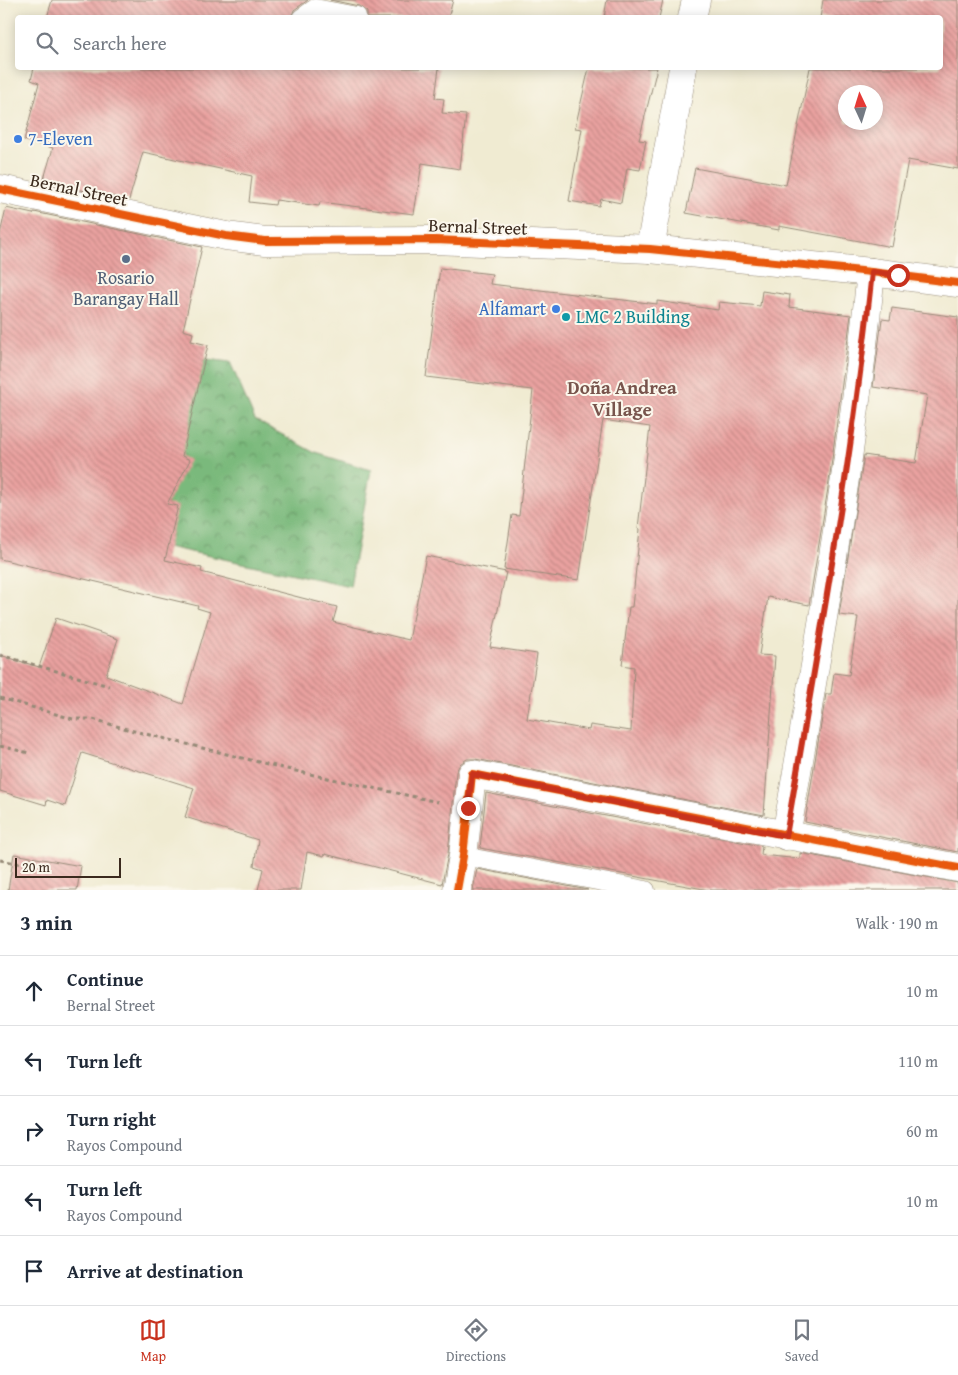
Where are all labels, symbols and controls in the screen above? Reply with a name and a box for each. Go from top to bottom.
search box [15,15,943,70]
icon: search [33,29,61,57]
text: Search here [73,29,167,57]
north arrow [838,85,883,130]
place label: 7-Eleven [28,125,93,152]
marker: 7-Eleven [12,133,24,145]
street label: Bernal Street [28,166,131,213]
street label: Bernal Street [428,211,529,242]
marker: Rosario Barangay Hall [120,253,132,265]
place label: Rosario Barangay Hall [73,264,179,312]
route start [887,264,910,287]
place label: Alfamart [479,295,547,322]
marker: Alfamart [550,303,562,315]
place label: LMC 2 Building [576,303,690,330]
marker: LMC 2 Building [560,311,572,323]
district label: Doña Andrea Village [567,373,677,423]
route end [457,797,480,820]
scale bar [15,855,121,878]
text: 20 m [22,857,50,877]
text: 3 min [20,907,72,938]
text: Walk · 190 m [855,911,938,935]
text: Continue [67,965,144,993]
icon: ahead [20,977,48,1005]
text: 10 m [906,979,938,1003]
text: Bernal Street [67,993,155,1017]
icon: left [20,1047,48,1075]
text: Turn left [67,1047,142,1075]
text: 110 m [898,1049,938,1073]
text: Turn right [67,1105,156,1133]
icon: right [20,1117,48,1145]
text: 60 m [906,1119,938,1143]
text: Rayos Compound [67,1133,182,1157]
text: Turn left [67,1175,142,1203]
icon: left [20,1187,48,1215]
text: 10 m [906,1189,938,1213]
text: Rayos Compound [67,1203,182,1227]
icon: arrive [20,1257,48,1285]
text: Arrive at destination [67,1257,243,1285]
tab: Map [139,1316,167,1366]
tab: Directions [446,1316,506,1366]
tab: Saved [785,1316,819,1366]

